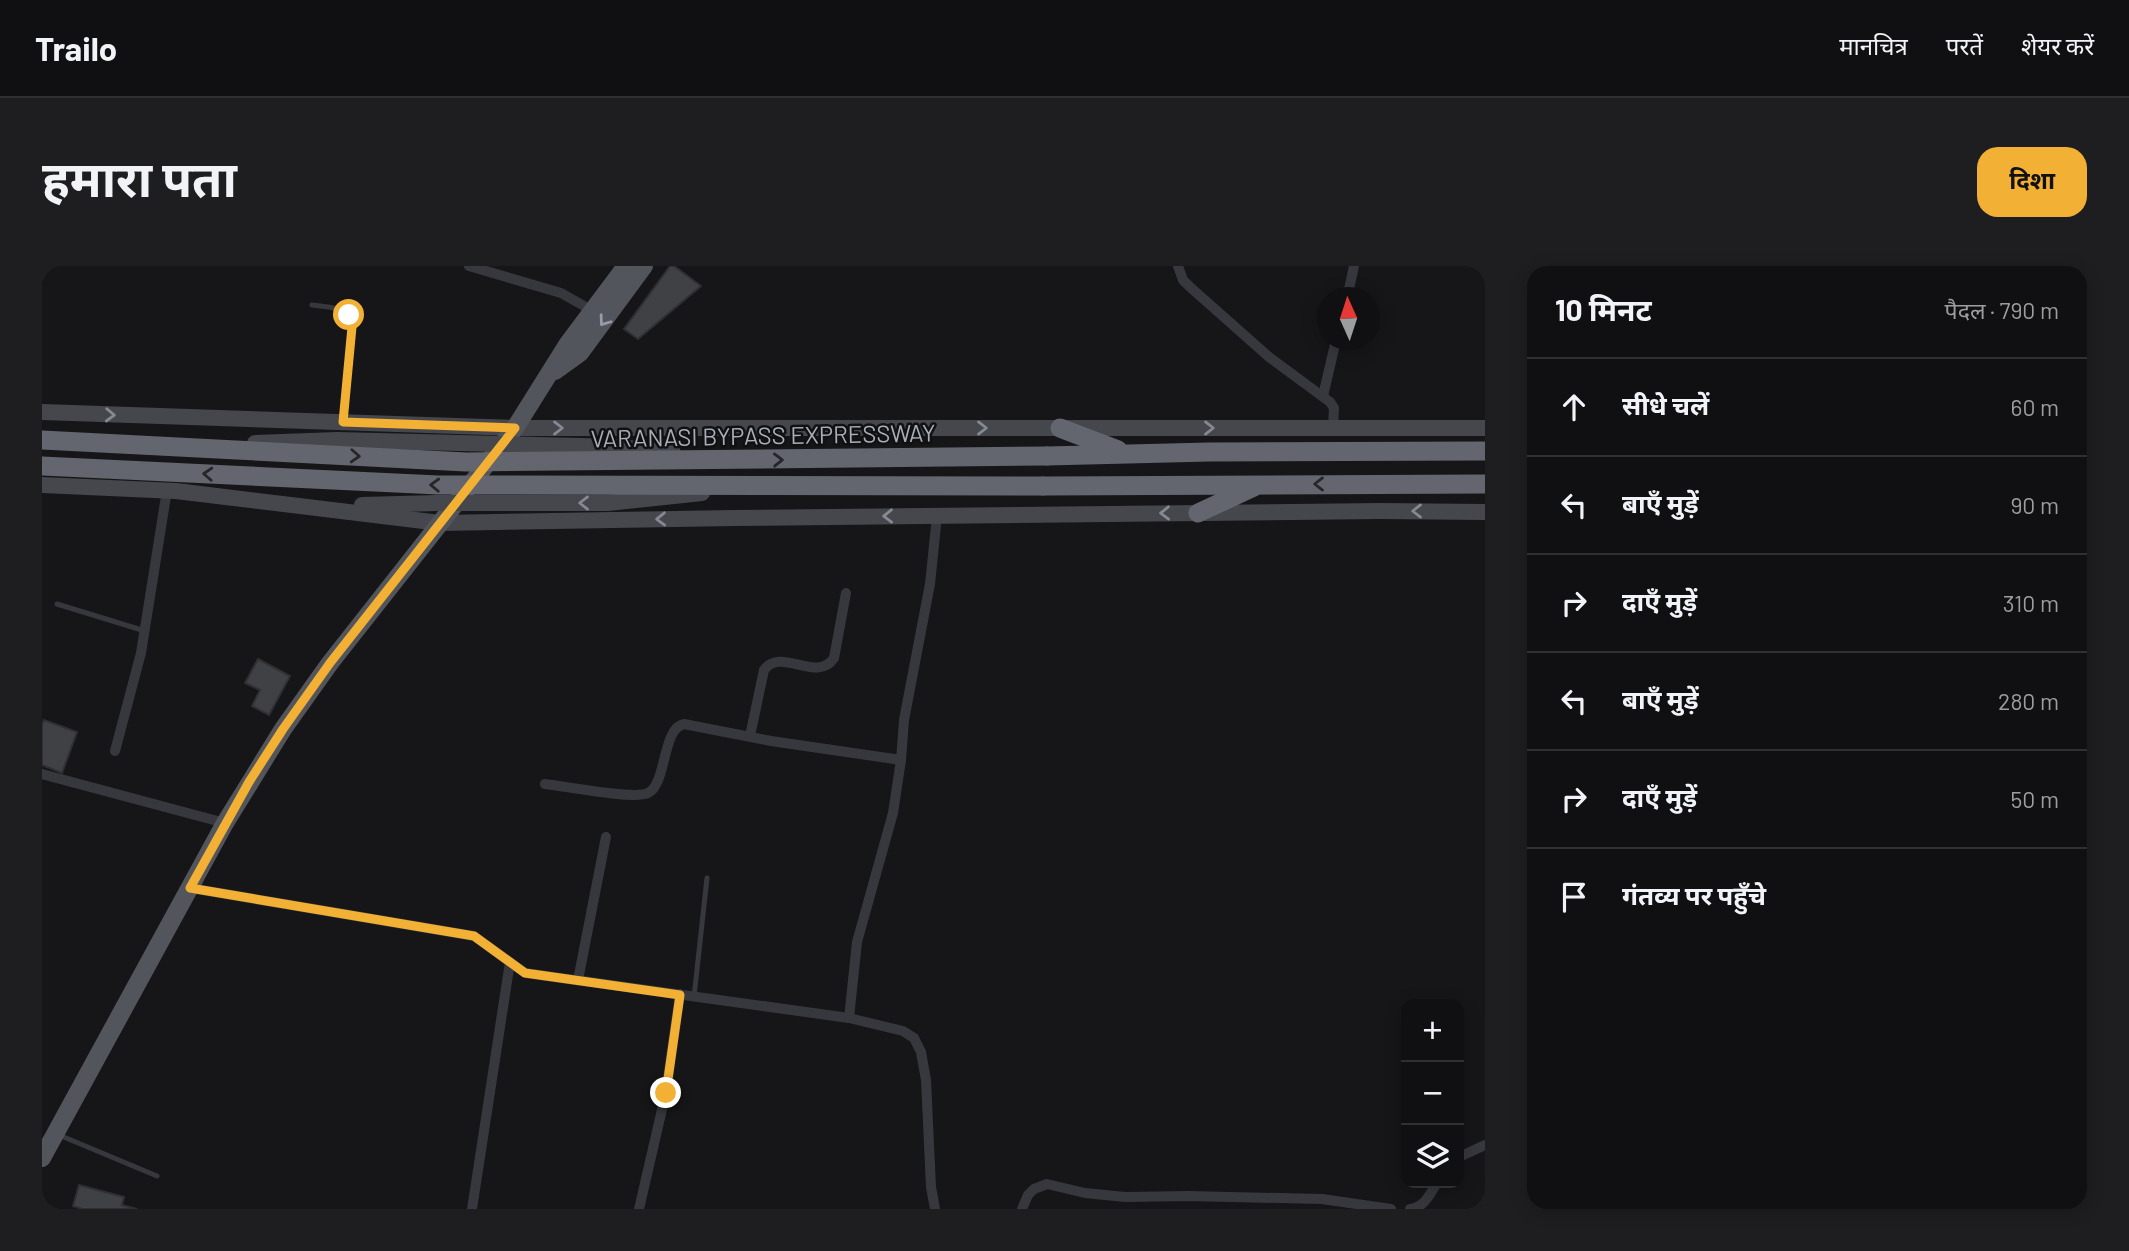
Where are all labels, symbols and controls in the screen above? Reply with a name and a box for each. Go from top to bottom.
text: Trailo [35,28,117,68]
text: मानचित्र [1839,31,1908,60]
text: परतें [1946,31,1983,60]
text: शेयर करें [2021,31,2094,60]
button: दिशा [1977,147,2087,217]
text: हमारा पता [42,148,237,207]
north arrow [1317,287,1380,350]
text: 10 मिनट [1555,291,1652,327]
text: पैदल · 790 m [1945,296,2059,324]
route start [333,299,364,330]
one-way arrow [599,313,612,326]
icon: ahead [1555,388,1593,426]
text: सीधे चलें [1622,389,1709,420]
text: 60 m [2011,393,2059,421]
one-way arrow [105,407,116,422]
street label: VARANASI BYPASS EXPRESSWAY [590,417,936,453]
one-way arrow [553,420,564,436]
one-way arrow [977,420,987,436]
one-way arrow [1204,420,1215,436]
one-way arrow [350,448,361,463]
one-way arrow [773,452,784,468]
one-way arrow [202,466,213,481]
one-way arrow [1313,476,1324,492]
one-way arrow [430,477,441,492]
icon: left [1555,486,1593,524]
text: बाएँ मुड़ें [1622,487,1699,518]
text: 90 m [2010,491,2059,519]
one-way arrow [578,495,589,511]
one-way arrow [1411,503,1422,519]
one-way arrow [1159,506,1170,521]
one-way arrow [883,508,893,524]
one-way arrow [655,512,666,527]
icon: right [1555,584,1593,622]
text: दाएँ मुड़ें [1622,585,1697,616]
text: 310 m [2003,589,2059,617]
icon: left [1555,682,1593,720]
text: बाएँ मुड़ें [1622,683,1699,714]
text: 280 m [1998,687,2059,715]
icon: right [1555,780,1593,818]
text: दाएँ मुड़ें [1622,781,1697,812]
text: 50 m [2011,785,2059,813]
icon: arrive [1555,878,1593,916]
text: गंतव्य पर पहुँचे [1622,879,1766,910]
map controls [1401,999,1464,1188]
button: + [1401,999,1464,1062]
button: − [1401,1062,1464,1125]
route end [650,1077,681,1108]
button: layers [1401,1125,1464,1188]

